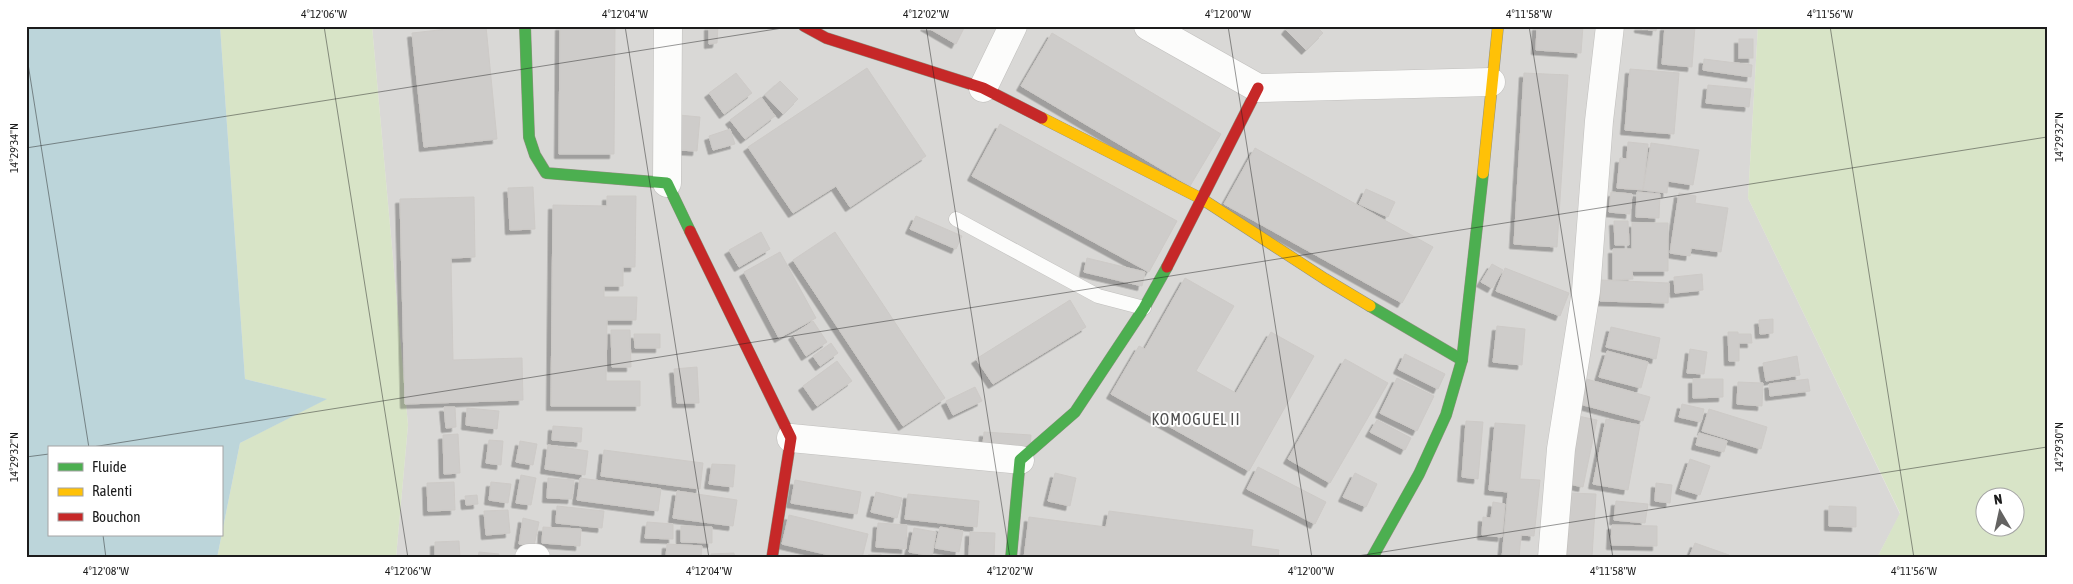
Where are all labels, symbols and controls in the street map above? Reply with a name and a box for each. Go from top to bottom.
text: 4°12'06"W [301,7,347,21]
text: 4°12'04"W [602,7,648,21]
text: 4°12'02"W [903,7,949,21]
text: 4°12'00"W [1205,7,1251,21]
text: 4°11'58"W [1506,7,1552,21]
text: 4°11'56"W [1807,7,1853,21]
text: 14°29'32"N [2052,112,2066,162]
text: 14°29'34"N [7,123,21,173]
district label: KOMOGUEL II [1151,410,1241,428]
text: 14°29'30"N [2052,422,2066,472]
text: 14°29'32"N [7,432,21,482]
legend [48,446,222,536]
text: Fluide [92,458,127,475]
text: Ralenti [92,482,132,499]
north arrow [1976,486,2026,536]
text: N [1993,491,2003,508]
text: Bouchon [92,508,141,525]
text: 4°12'08"W [83,564,129,578]
text: 4°12'06"W [385,564,431,578]
text: 4°12'04"W [686,564,732,578]
text: 4°12'02"W [987,564,1033,578]
text: 4°12'00"W [1288,564,1334,578]
text: 4°11'58"W [1590,564,1636,578]
text: 4°11'56"W [1891,564,1937,578]

